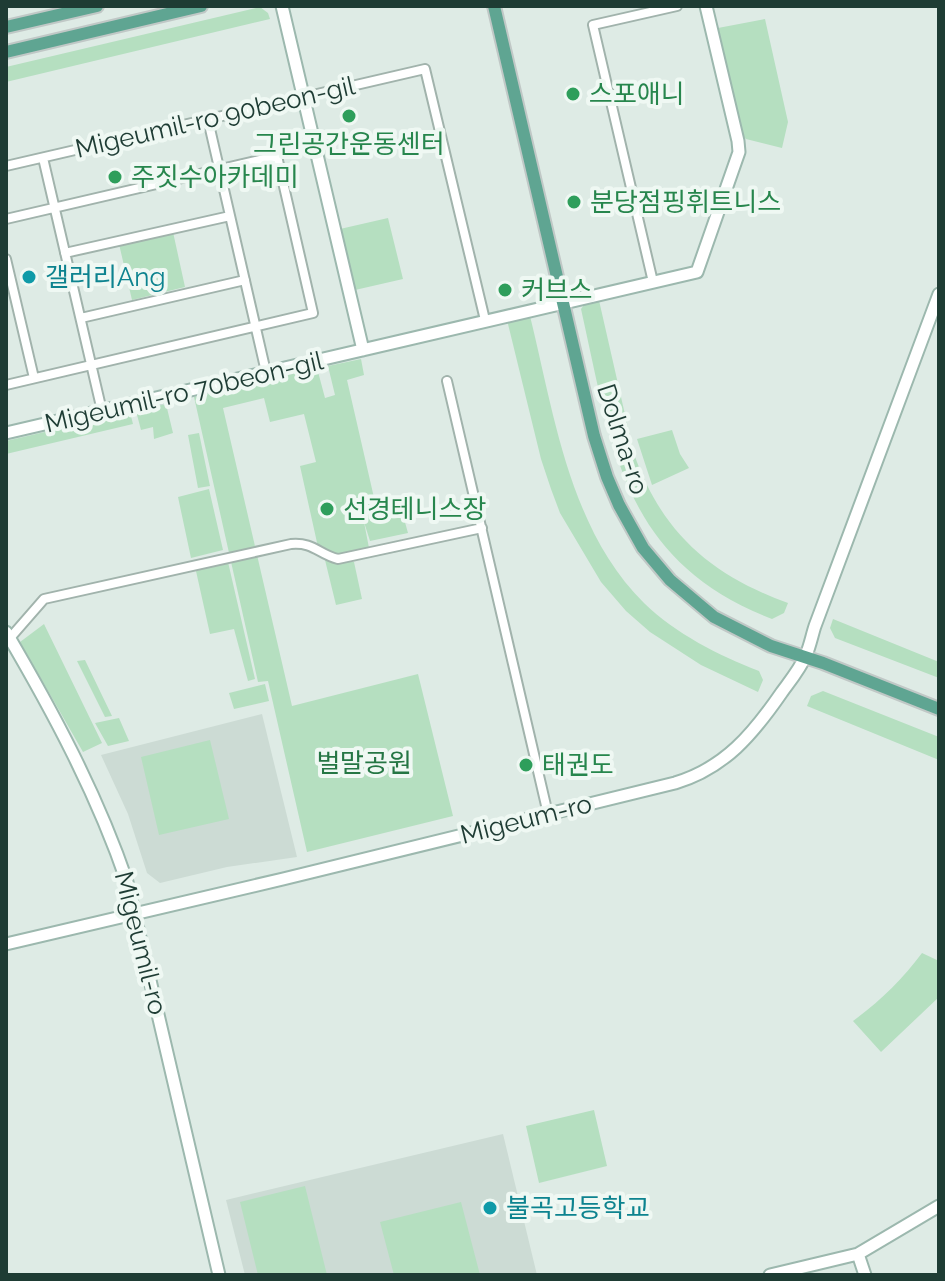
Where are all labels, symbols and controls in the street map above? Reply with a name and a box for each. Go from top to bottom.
street label: Migeumil-ro 90beon-gil [72,70,359,164]
place label: 스포애니 [589,79,685,109]
marker: 스포애니 [564,85,582,103]
marker: 그린공간운동센터 [340,107,358,125]
place label: 그린공간운동센터 [253,129,445,159]
place label: 주짓수아카데미 [131,162,298,192]
marker: 주짓수아카데미 [106,168,124,186]
place label: 분당점핑휘트니스 [590,187,781,217]
marker: 분당점핑휘트니스 [565,193,583,211]
place label: 갤러리Ang [45,262,166,292]
marker: 갤러리Ang [20,268,38,286]
place label: 커브스 [521,275,593,305]
marker: 커브스 [496,281,514,299]
street label: Migeumil-ro 70beon-gil [42,345,327,439]
street label: Dolma-ro [591,380,655,498]
place label: 선경테니스장 [343,494,487,524]
marker: 선경테니스장 [318,500,336,518]
park label: 벌말공원 [316,748,412,778]
place label: 태권도 [542,750,614,780]
marker: 태권도 [517,756,535,774]
street label: Migeum-ro [457,788,595,850]
street label: Migeumil-ro [109,868,173,1018]
place label: 불곡고등학교 [506,1193,650,1223]
marker: 불곡고등학교 [481,1199,499,1217]

